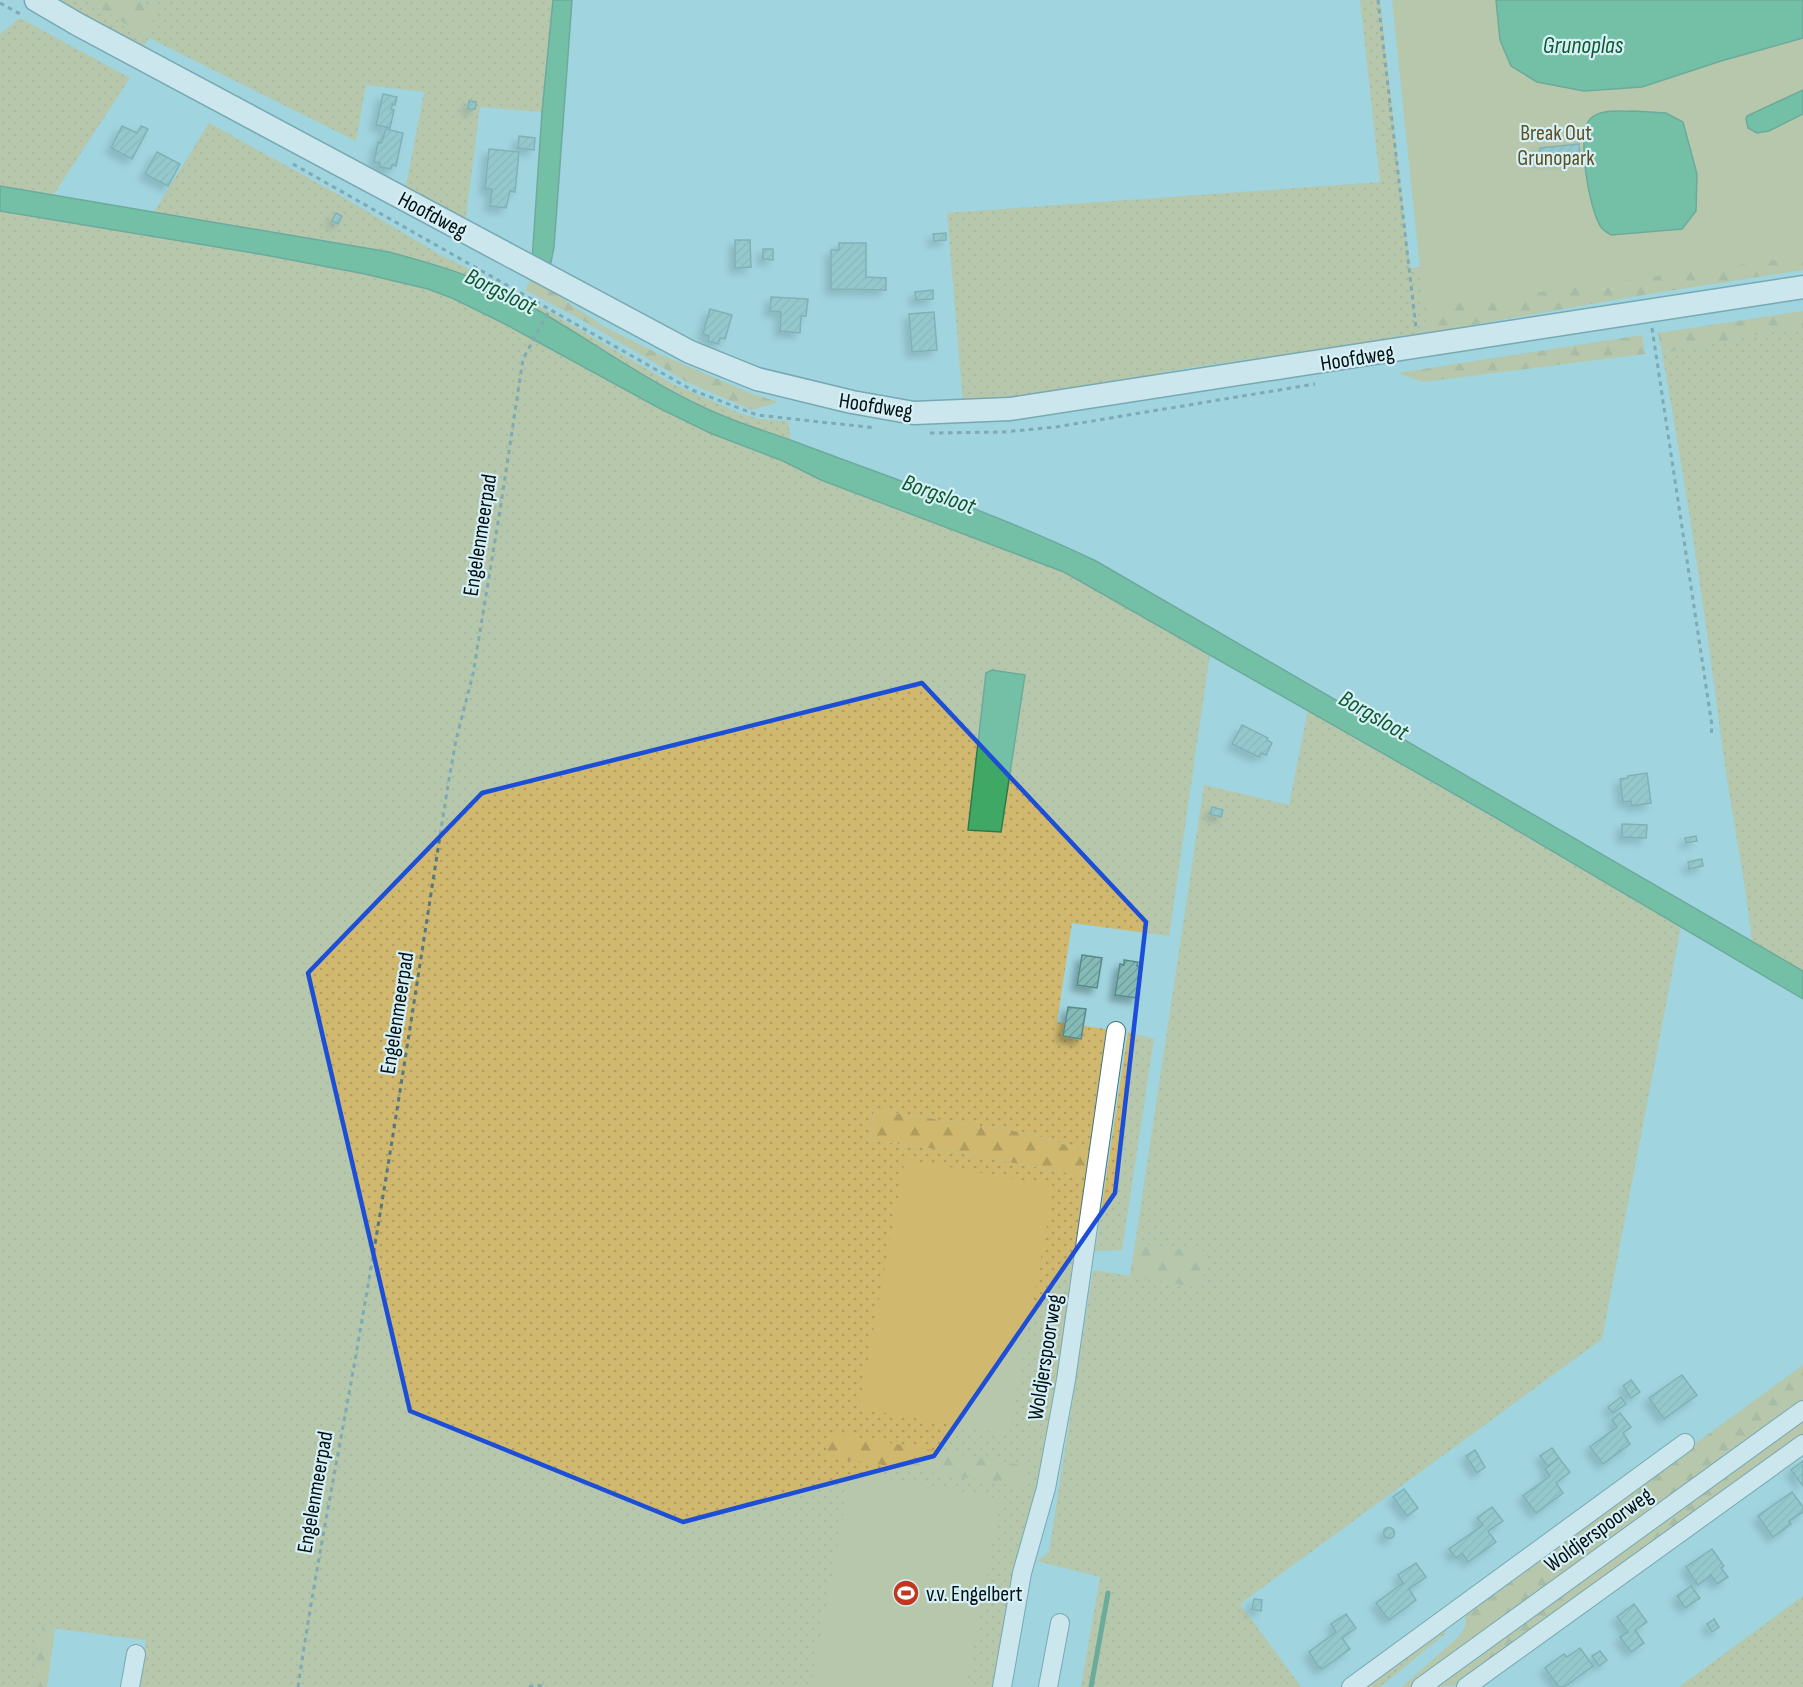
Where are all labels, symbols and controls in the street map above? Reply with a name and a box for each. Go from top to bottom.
water label: Grunoplas [1543,31,1624,60]
park label: Break Out Grunopark [1517,120,1595,172]
street label: Hoofdweg [393,186,472,245]
water label: Borgsloot [460,262,542,321]
street label: Hoofdweg [1318,339,1396,378]
street label: Hoofdweg [837,387,915,426]
water label: Borgsloot [898,468,980,521]
street label: Engelenmeerpad [458,472,503,598]
water label: Borgsloot [1334,684,1415,747]
street label: Engelenmeerpad [375,950,420,1076]
street label: Woldjerspoorweg [1022,1292,1069,1422]
street label: Engelenmeerpad [291,1429,339,1555]
street label: Woldjerspoorweg [1540,1482,1658,1578]
sports icon: v.v. Engelbert [891,1578,921,1608]
place label: v.v. Engelbert [926,1581,1023,1608]

